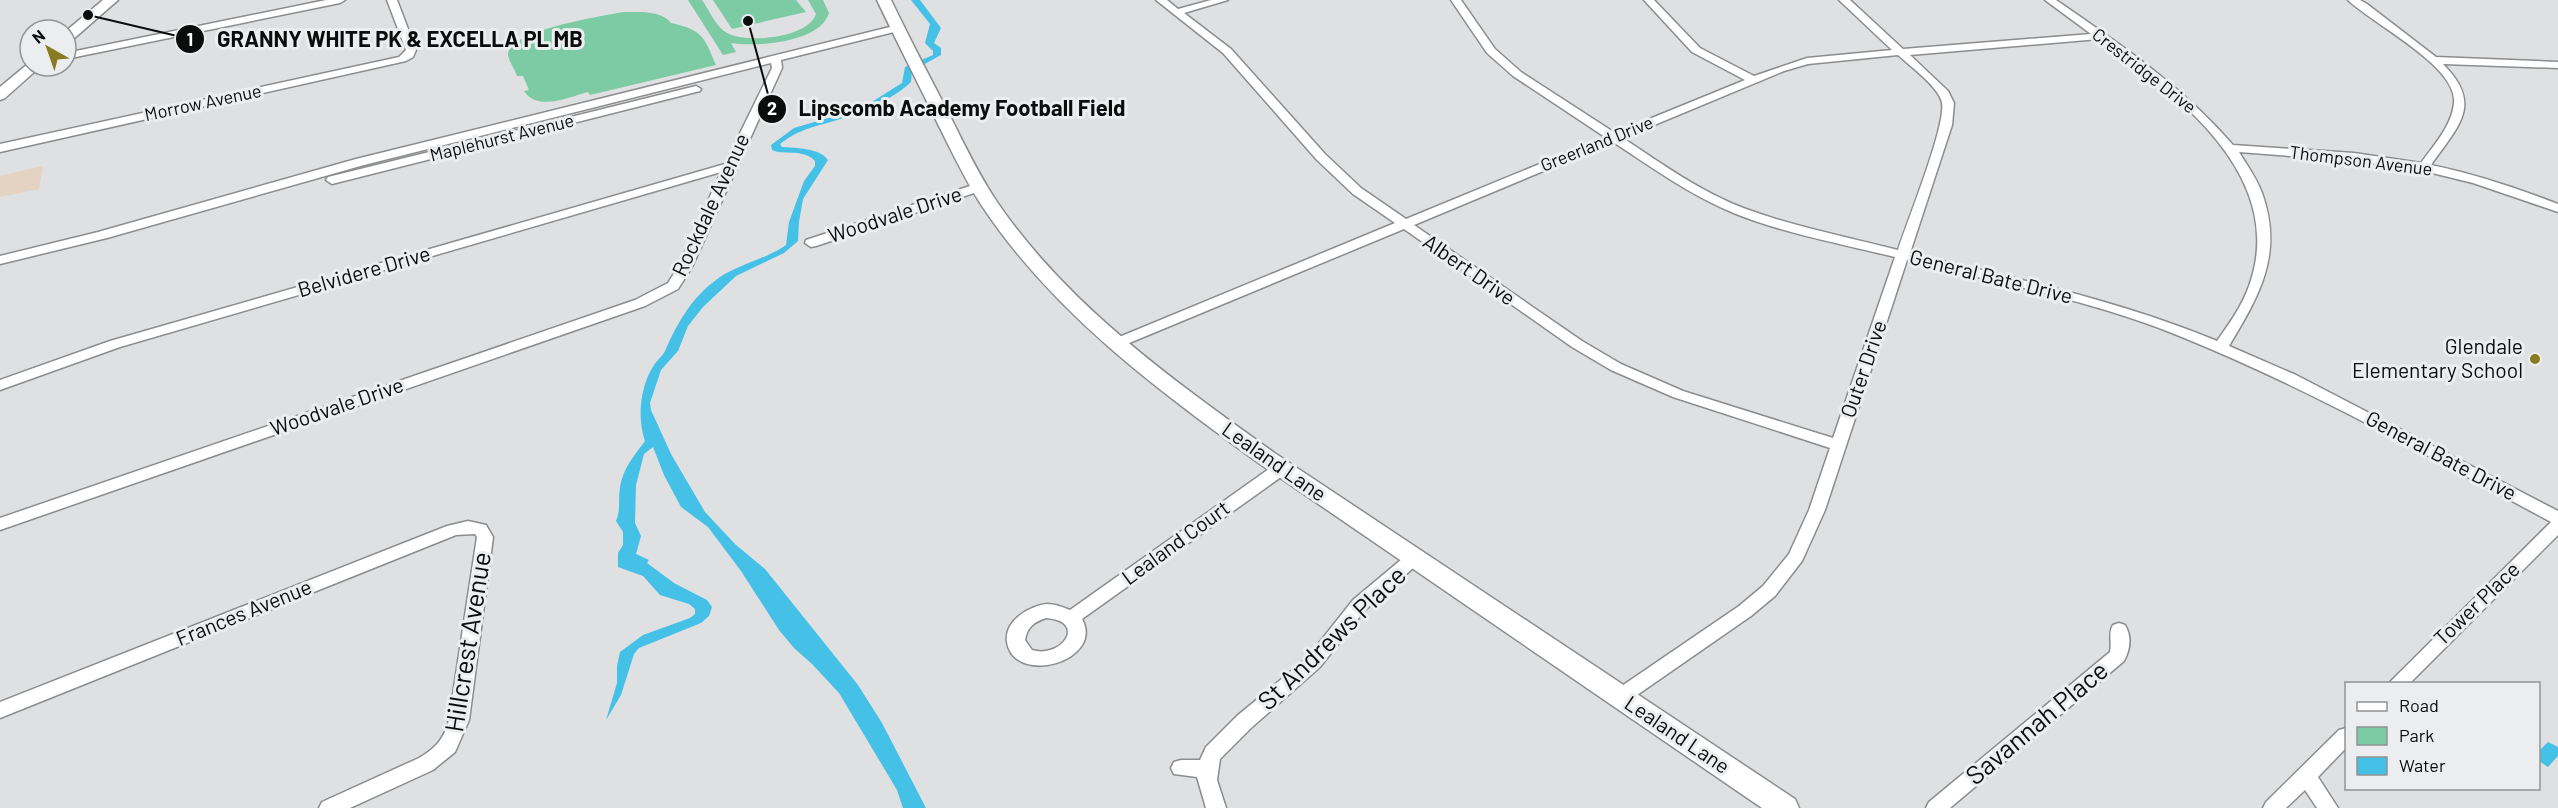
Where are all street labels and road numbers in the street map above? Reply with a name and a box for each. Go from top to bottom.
street label: Crestridge Drive [2088,23,2201,118]
street label: Morrow Avenue [142,79,263,125]
street label: Maplehurst Avenue [427,109,576,166]
street label: Greerland Drive [1537,110,1656,176]
street label: Rockdale Avenue [666,129,754,280]
street label: Thompson Avenue [2289,140,2434,180]
street label: Woodvale Drive [824,180,965,247]
street label: Albert Drive [1419,228,1521,310]
street label: Belvidere Drive [294,240,433,301]
street label: General Bate Drive [1907,243,2075,308]
street label: Outer Drive [1834,316,1891,421]
street label: Woodvale Drive [267,371,406,440]
street label: General Bate Drive [2362,404,2521,505]
street label: Lealand Lane [1218,416,1332,506]
street label: Lealand Court [1116,494,1234,589]
street label: Hillcrest Avenue [437,550,496,734]
street label: Tower Place [2428,556,2524,650]
street label: St Andrews Place [1250,558,1412,715]
street label: Frances Avenue [172,573,315,650]
street label: Savannah Place [1959,653,2113,790]
street label: Lealand Lane [1621,690,1735,778]

